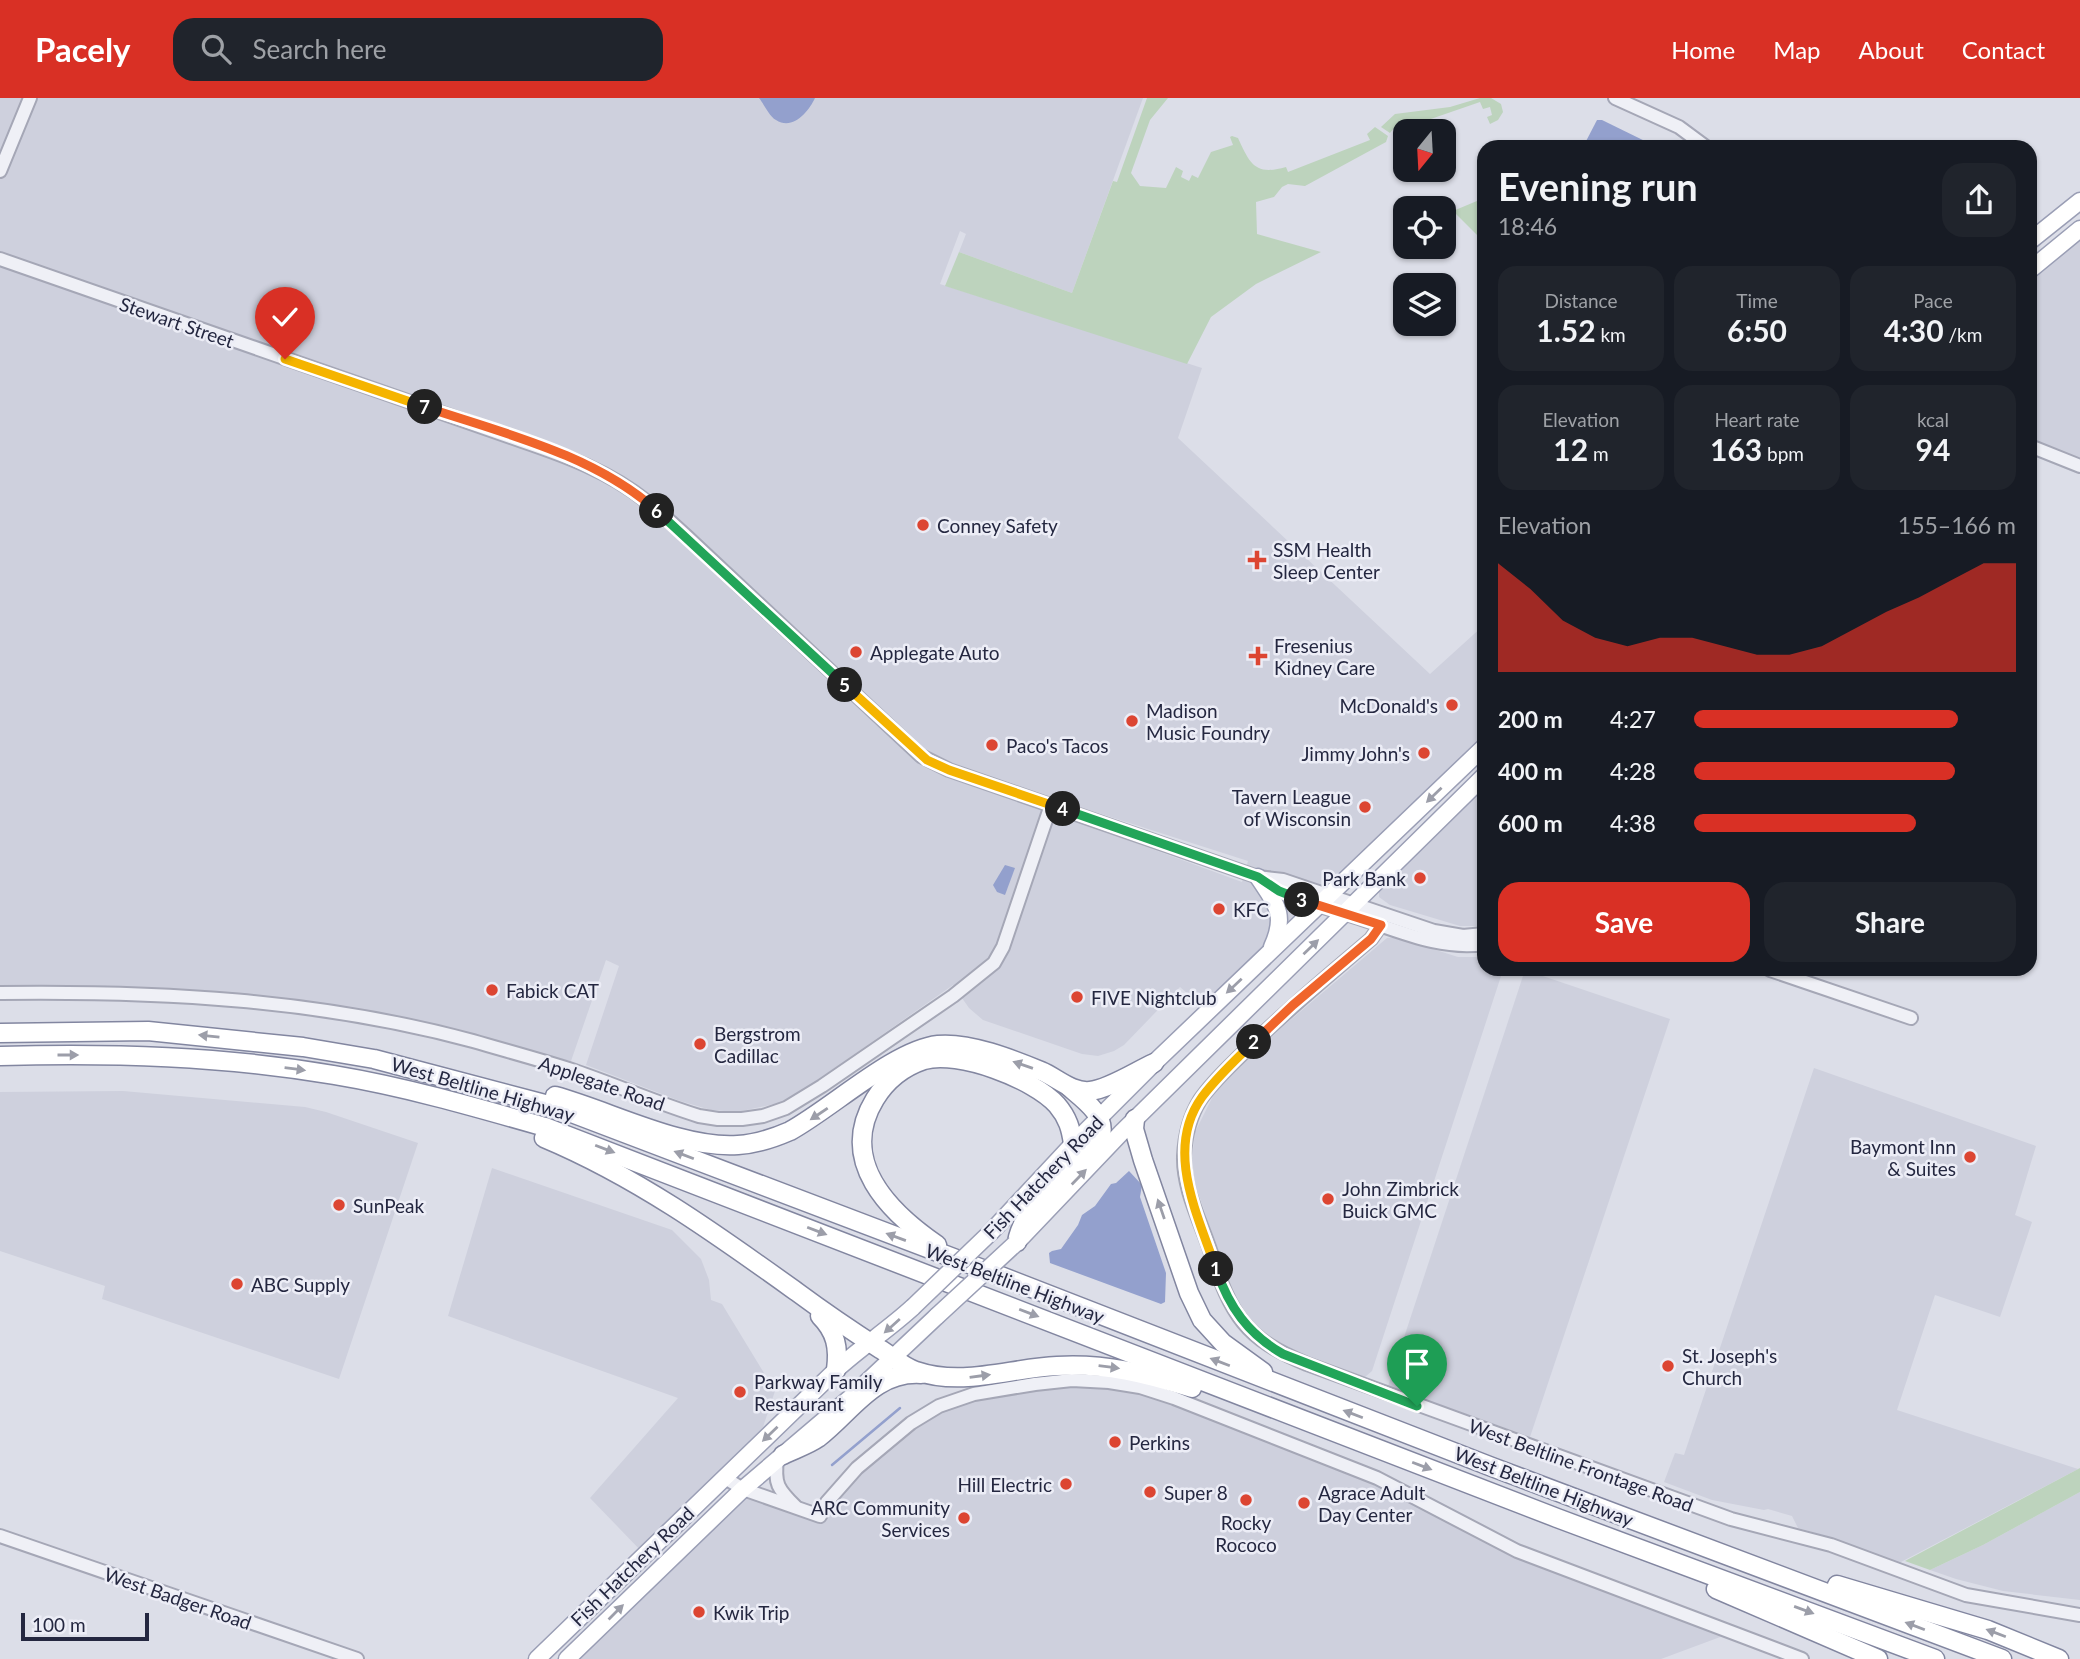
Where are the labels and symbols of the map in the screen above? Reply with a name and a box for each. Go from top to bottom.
north arrow [1393,119,1456,182]
pin [255,287,315,359]
street label: Stewart Street [117,292,237,352]
pin: 7 [408,390,442,424]
pin: 6 [640,494,674,528]
place label: Conney Safety [937,514,1058,537]
marker: Conney Safety [915,517,931,533]
place label: SSM Health Sleep Center [1273,538,1380,583]
marker: SSM Health Sleep Center [1247,550,1267,570]
place label: Fresenius Kidney Care [1274,634,1375,679]
place label: Applegate Auto [870,641,1000,664]
marker: Applegate Auto [848,644,864,660]
marker: Fresenius Kidney Care [1248,646,1268,666]
pin: 5 [828,668,862,702]
place label: McDonald's [1339,694,1438,717]
marker: McDonald's [1444,697,1460,713]
place label: Madison Music Foundry [1146,699,1270,744]
marker: Madison Music Foundry [1124,713,1140,729]
place label: Paco's Tacos [1006,734,1108,757]
marker: Paco's Tacos [984,737,1000,753]
place label: Jimmy John's [1302,742,1410,765]
marker: Jimmy John's [1416,745,1432,761]
place label: Tavern League of Wisconsin [1232,785,1351,830]
one-way arrow [1425,787,1442,804]
pin: 4 [1046,792,1080,826]
marker: Tavern League of Wisconsin [1357,799,1373,815]
place label: Park Bank [1322,867,1406,890]
marker: Park Bank [1412,870,1428,886]
pin: 3 [1284,882,1320,918]
place label: KFC [1233,898,1269,921]
marker: KFC [1211,901,1227,917]
one-way arrow [1302,939,1319,955]
one-way arrow [1226,977,1243,993]
place label: Fabick CAT [506,979,599,1002]
marker: Fabick CAT [484,982,500,998]
place label: FIVE Nightclub [1091,986,1217,1009]
marker: FIVE Nightclub [1069,989,1085,1005]
place label: Bergstrom Cadillac [714,1022,801,1067]
pin: 2 [1236,1024,1272,1060]
one-way arrow [198,1031,220,1042]
marker: Bergstrom Cadillac [692,1036,708,1052]
one-way arrow [57,1049,79,1061]
street label: Applegate Road [536,1051,668,1115]
street label: West Beltline Highway [389,1052,578,1126]
one-way arrow [1013,1059,1034,1070]
one-way arrow [284,1064,306,1075]
one-way arrow [810,1107,828,1121]
street label: Fish Hatchery Road [978,1111,1108,1243]
place label: Baymont Inn & Suites [1850,1135,1956,1180]
one-way arrow [594,1144,615,1155]
one-way arrow [673,1149,694,1160]
marker: Baymont Inn & Suites [1962,1149,1978,1165]
one-way arrow [1070,1169,1086,1186]
place label: John Zimbrick Buick GMC [1342,1177,1459,1222]
marker: John Zimbrick Buick GMC [1320,1191,1336,1207]
place label: SunPeak [353,1194,425,1217]
marker: SunPeak [331,1197,347,1213]
one-way arrow [1155,1199,1166,1220]
one-way arrow [807,1226,828,1237]
one-way arrow [886,1231,907,1242]
street label: West Beltline Highway [922,1238,1108,1328]
pin: 1 [1198,1252,1234,1286]
place label: ABC Supply [251,1273,350,1296]
marker: ABC Supply [229,1276,245,1292]
one-way arrow [1019,1308,1040,1319]
one-way arrow [883,1318,901,1334]
pin [1387,1334,1447,1406]
place label: St. Joseph's Church [1682,1344,1777,1389]
one-way arrow [1209,1357,1230,1368]
marker: St. Joseph's Church [1660,1358,1676,1374]
one-way arrow [1098,1362,1120,1373]
place label: Parkway Family Restaurant [754,1370,883,1415]
one-way arrow [969,1370,991,1381]
marker: Parkway Family Restaurant [732,1384,748,1400]
one-way arrow [1343,1408,1364,1419]
street label: West Beltline Frontage Road [1466,1414,1696,1516]
one-way arrow [762,1426,779,1442]
place label: Perkins [1129,1431,1190,1454]
marker: Perkins [1107,1434,1123,1450]
street label: West Beltline Highway [1451,1441,1637,1531]
one-way arrow [1411,1460,1432,1471]
place label: Hill Electric [957,1473,1052,1496]
marker: Hill Electric [1058,1476,1074,1492]
place label: Super 8 [1164,1481,1228,1504]
place label: Agrace Adult Day Center [1318,1481,1425,1526]
marker: Super 8 [1142,1484,1158,1500]
marker: Rocky Rococo [1238,1492,1254,1508]
marker: Agrace Adult Day Center [1296,1495,1312,1511]
place label: ARC Community Services [811,1496,950,1541]
street label: Fish Hatchery Road [566,1501,698,1631]
marker: ARC Community Services [956,1510,972,1526]
place label: Rocky Rococo [1215,1511,1277,1556]
street label: West Badger Road [101,1562,255,1634]
place label: Kwik Trip [713,1601,790,1624]
one-way arrow [607,1604,624,1620]
marker: Kwik Trip [691,1604,707,1620]
one-way arrow [1794,1605,1815,1616]
scale bar [21,1610,149,1642]
one-way arrow [1904,1621,1925,1632]
one-way arrow [1985,1628,2006,1639]

